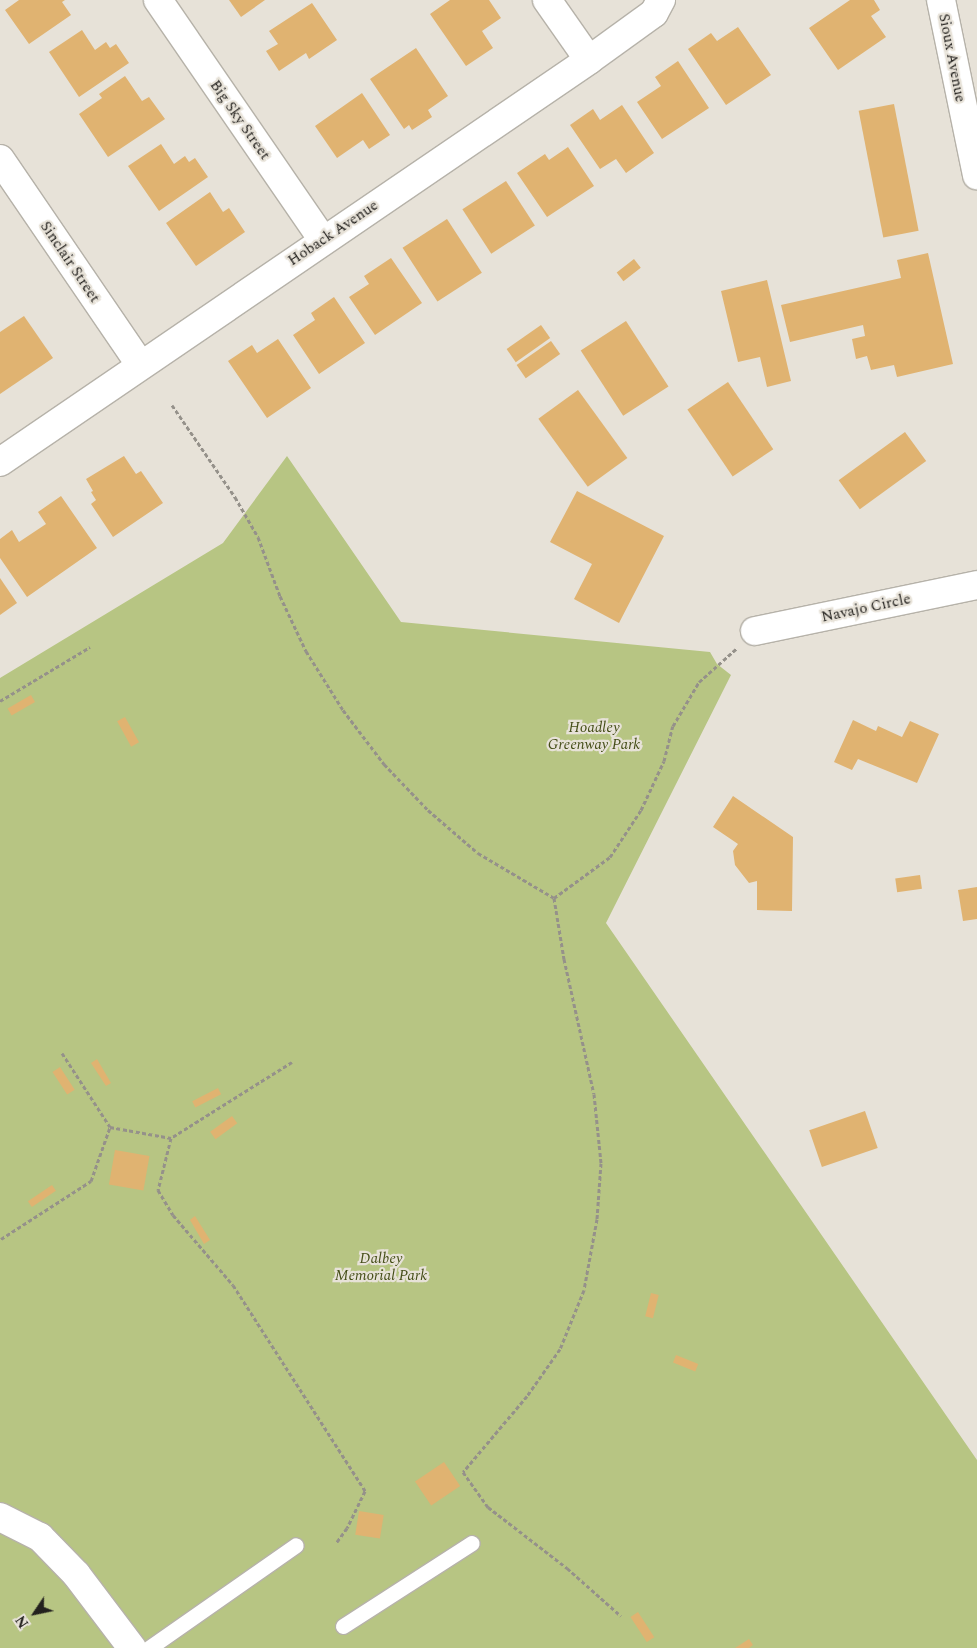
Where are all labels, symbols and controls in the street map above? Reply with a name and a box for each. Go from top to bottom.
street label: Sioux Avenue [935,12,969,104]
street label: Big Sky Street [206,77,274,163]
street label: Hoback Avenue [285,196,381,270]
street label: Sinclair Street [36,218,104,306]
street label: Navajo Circle [820,590,912,626]
park label: Hoadley Greenway Park [548,718,640,753]
park label: Dalbey Memorial Park [335,1249,427,1284]
north arrow [10,1588,60,1638]
text: N [10,1611,34,1632]

